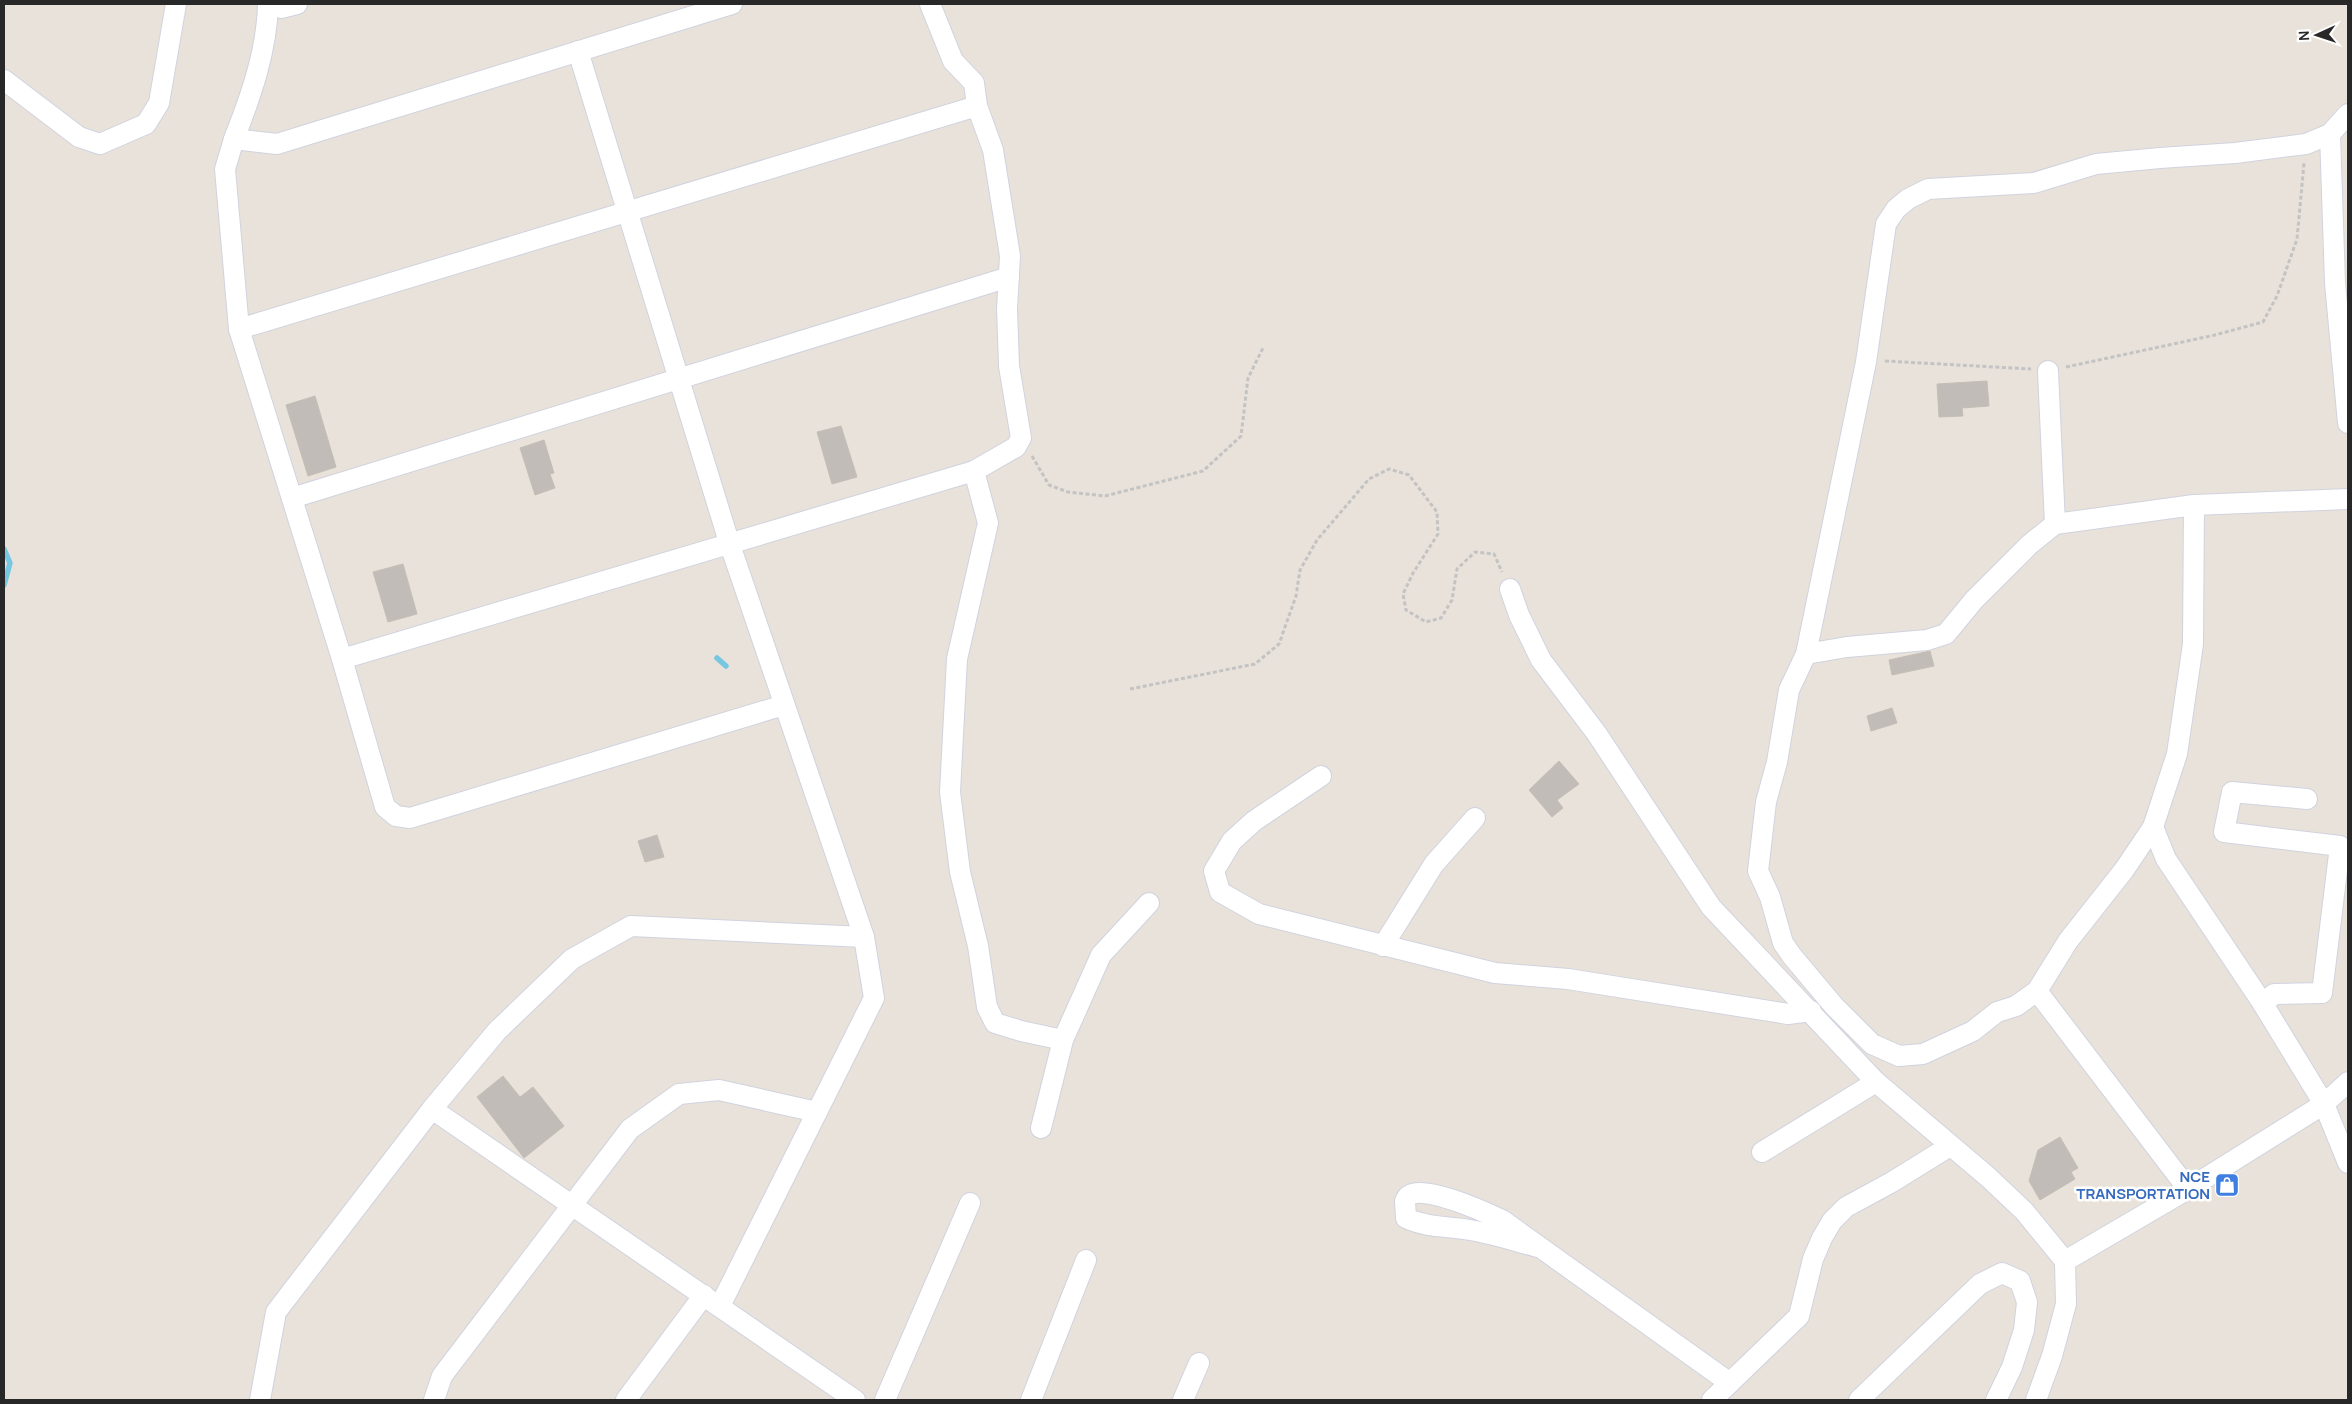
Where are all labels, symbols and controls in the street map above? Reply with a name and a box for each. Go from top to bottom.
north arrow [2292,10,2342,60]
text: N [2294,30,2313,41]
place label: NCE TRANSPORTATION [2076,1166,2210,1204]
shop icon: NCE TRANSPORTATION [2214,1172,2240,1198]

